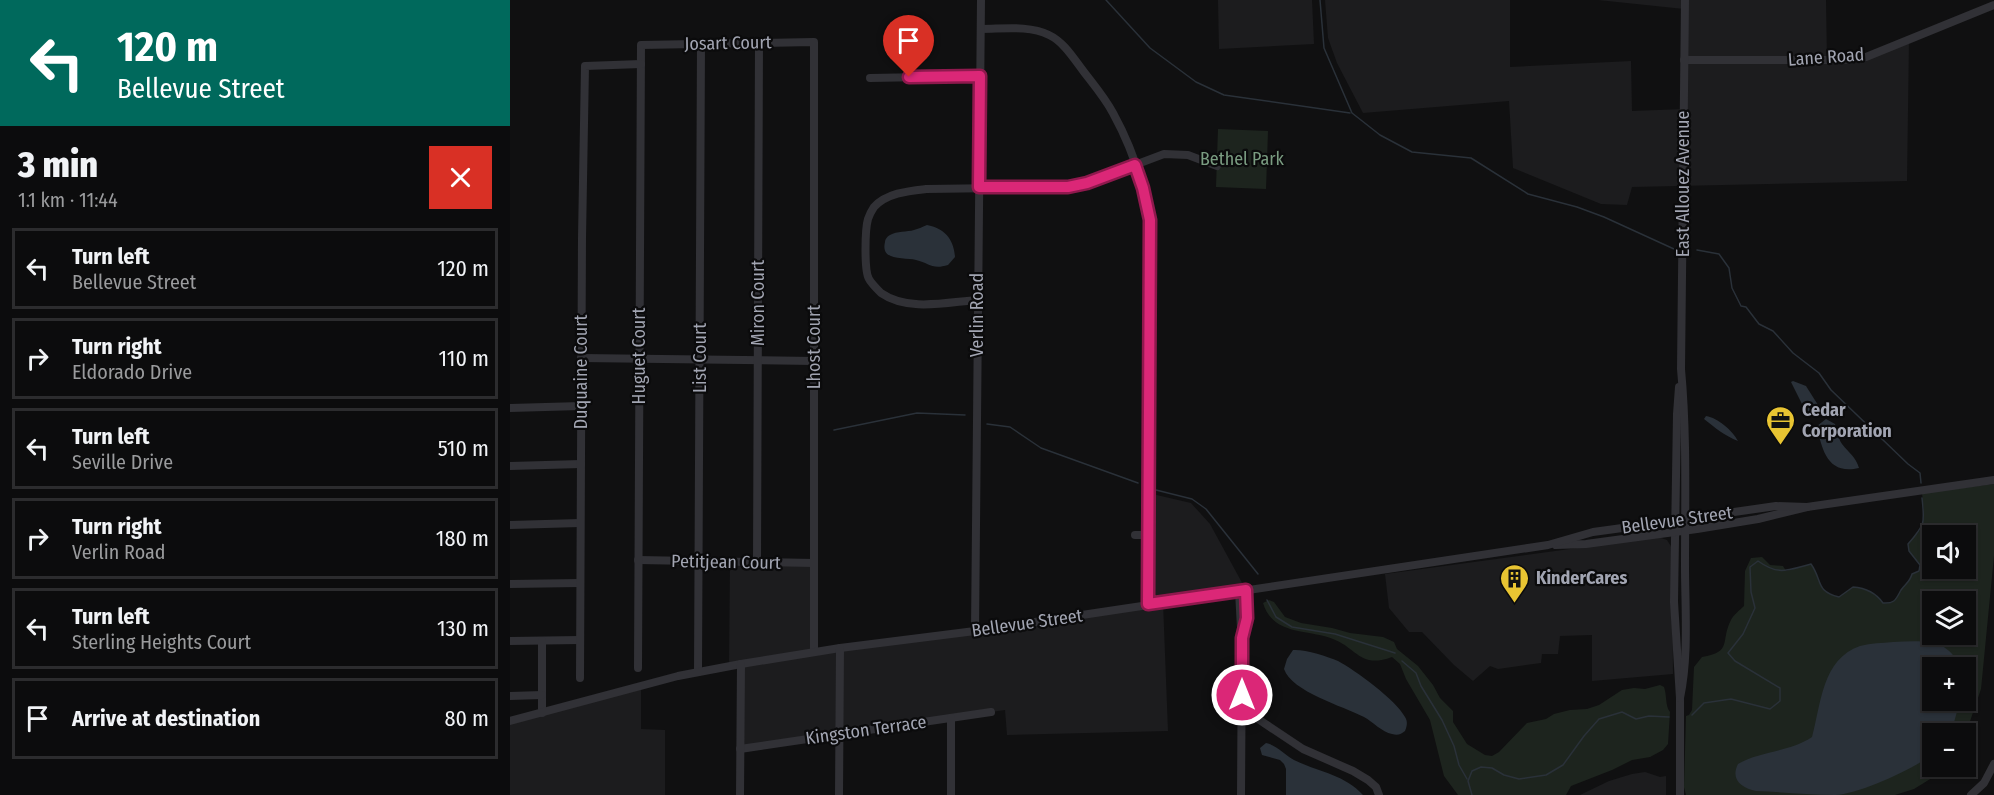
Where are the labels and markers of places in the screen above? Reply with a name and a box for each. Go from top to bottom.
pin [883,15,934,77]
place label: Cedar Corporation [1802,399,1892,442]
office icon: Cedar Corporation [1765,404,1797,446]
building icon: KinderCares [1499,562,1531,604]
place label: KinderCares [1536,567,1627,589]

